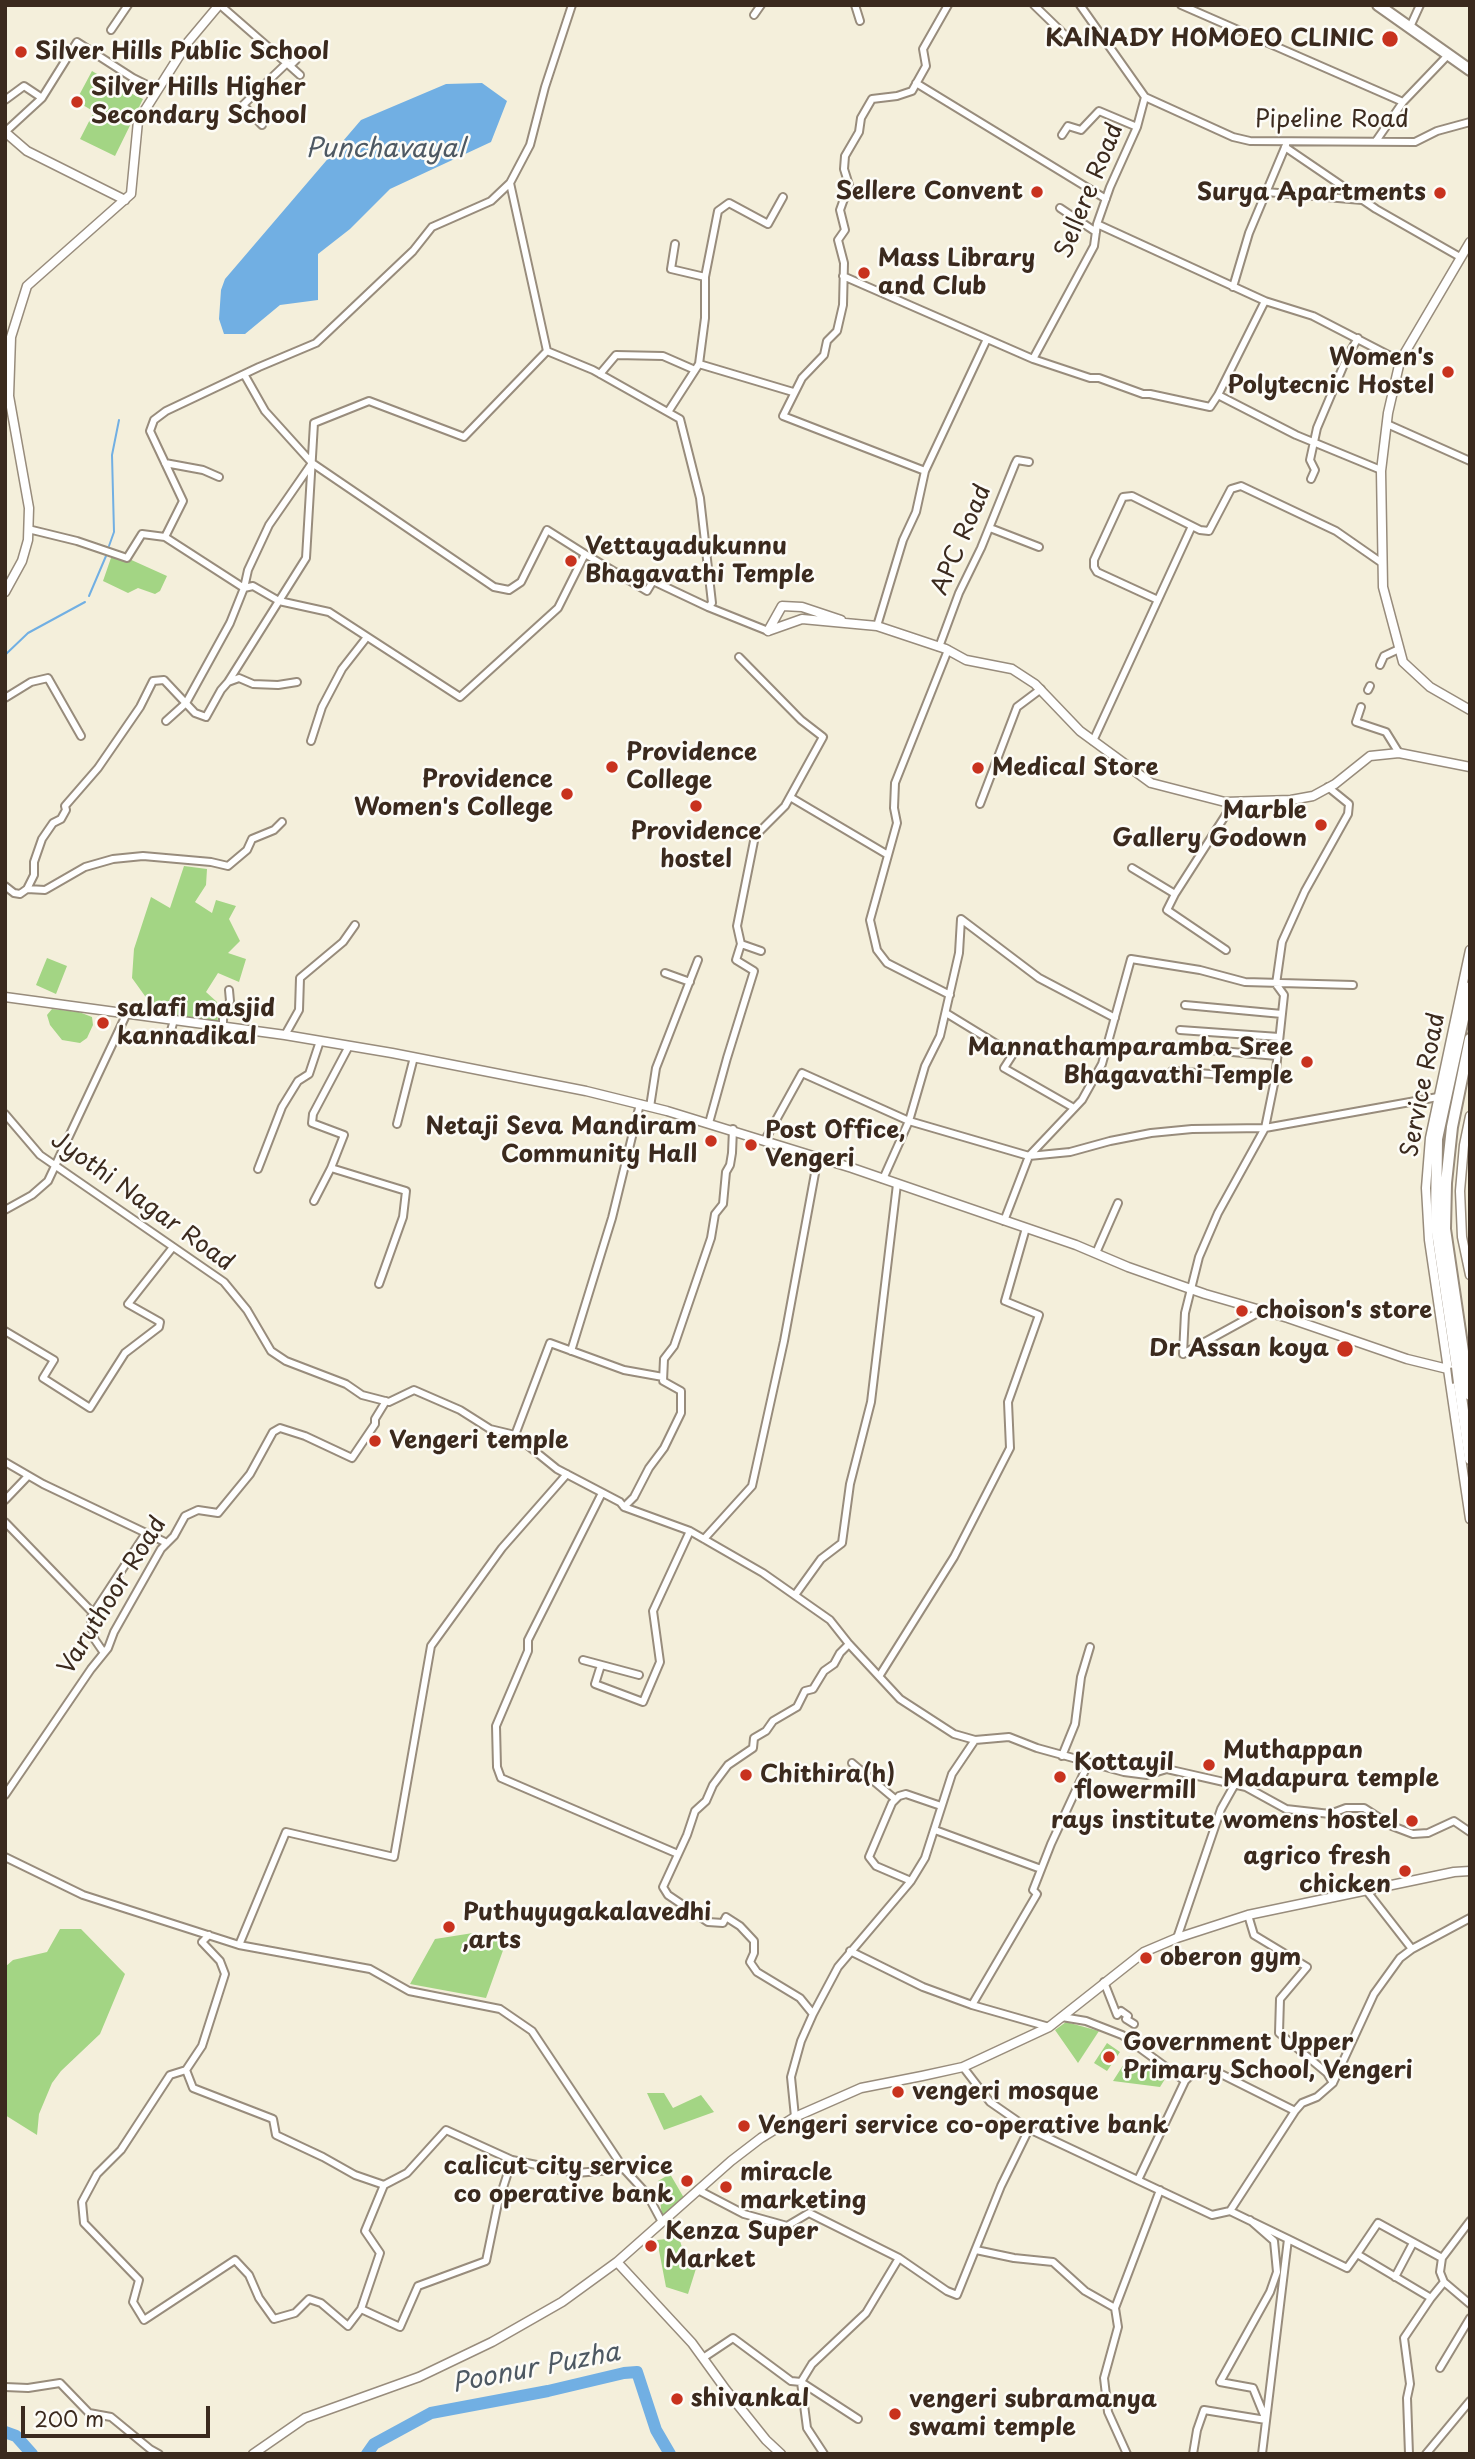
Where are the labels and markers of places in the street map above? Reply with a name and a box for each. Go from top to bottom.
place label: KAINADY HOMOEO CLINIC [1045,25,1374,53]
marker: KAINADY HOMOEO CLINIC [1380,29,1400,49]
place label: Silver Hills Public School [35,38,329,66]
marker: Silver Hills Public School [13,44,29,60]
place label: Silver Hills Higher Secondary School [91,74,307,130]
marker: Silver Hills Higher Secondary School [69,94,85,110]
place label: Sellere Convent [836,178,1023,206]
place label: Surya Apartments [1197,179,1426,207]
marker: Sellere Convent [1029,184,1045,200]
marker: Surya Apartments [1432,185,1448,201]
place label: Mass Library and Club [878,245,1035,301]
marker: Mass Library and Club [856,265,872,281]
place label: Women's Polytecnic Hostel [1228,344,1434,400]
marker: Women's Polytecnic Hostel [1440,364,1456,380]
place label: Vettayadukunnu Bhagavathi Temple [585,533,814,589]
marker: Vettayadukunnu Bhagavathi Temple [563,553,579,569]
place label: Providence College [626,739,757,795]
place label: Medical Store [992,754,1158,782]
marker: Providence College [604,759,620,775]
marker: Medical Store [970,760,986,776]
place label: Providence Women's College [354,766,553,822]
marker: Providence Women's College [559,786,575,802]
place label: Marble Gallery Godown [1112,797,1307,853]
marker: Providence hostel [688,798,704,814]
marker: Marble Gallery Godown [1313,817,1329,833]
place label: Providence hostel [630,818,762,874]
place label: salafi masjid kannadikal [117,995,275,1051]
marker: salafi masjid kannadikal [95,1015,111,1031]
place label: Mannathamparamba Sree Bhagavathi Temple [968,1034,1293,1090]
marker: Mannathamparamba Sree Bhagavathi Temple [1299,1054,1315,1070]
place label: Netaji Seva Mandiram Community Hall [426,1113,697,1169]
place label: Post Office, Vengeri [765,1117,906,1173]
marker: Netaji Seva Mandiram Community Hall [703,1133,719,1149]
marker: Post Office, Vengeri [743,1137,759,1153]
place label: choison's store [1256,1297,1432,1325]
marker: choison's store [1234,1303,1250,1319]
place label: Dr Assan koya [1149,1335,1329,1363]
marker: Dr Assan koya [1335,1339,1355,1359]
place label: Vengeri temple [389,1427,569,1455]
marker: Vengeri temple [367,1433,383,1449]
place label: Muthappan Madapura temple [1223,1737,1439,1793]
place label: Kottayil flowermill [1074,1749,1196,1805]
marker: Muthappan Madapura temple [1201,1757,1217,1773]
place label: Chithira(h) [760,1761,895,1789]
marker: Chithira(h) [738,1767,754,1783]
marker: Kottayil flowermill [1052,1769,1068,1785]
place label: rays institute womens hostel [1051,1807,1398,1835]
marker: rays institute womens hostel [1404,1813,1420,1829]
place label: agrico fresh chicken [1243,1843,1391,1899]
marker: agrico fresh chicken [1397,1863,1413,1879]
place label: Puthuyugakalavedhi ,arts [463,1899,711,1955]
marker: Puthuyugakalavedhi ,arts [441,1919,457,1935]
place label: oberon gym [1160,1944,1301,1972]
marker: oberon gym [1138,1950,1154,1966]
place label: Government Upper Primary School, Vengeri [1123,2029,1413,2085]
marker: Government Upper Primary School, Vengeri [1101,2049,1117,2065]
place label: vengeri mosque [912,2078,1099,2106]
marker: vengeri mosque [890,2084,906,2100]
place label: Vengeri service co-operative bank [758,2112,1169,2140]
marker: Vengeri service co-operative bank [736,2118,752,2134]
place label: calicut city service co operative bank [444,2153,673,2209]
place label: miracle marketing [740,2159,866,2215]
marker: calicut city service co operative bank [679,2173,695,2189]
marker: miracle marketing [718,2179,734,2195]
place label: Kenza Super Market [665,2218,818,2274]
marker: Kenza Super Market [643,2238,659,2254]
place label: shivankal [691,2385,809,2413]
place label: vengeri subramanya swami temple [909,2386,1157,2442]
marker: shivankal [669,2391,685,2407]
marker: vengeri subramanya swami temple [887,2406,903,2422]

